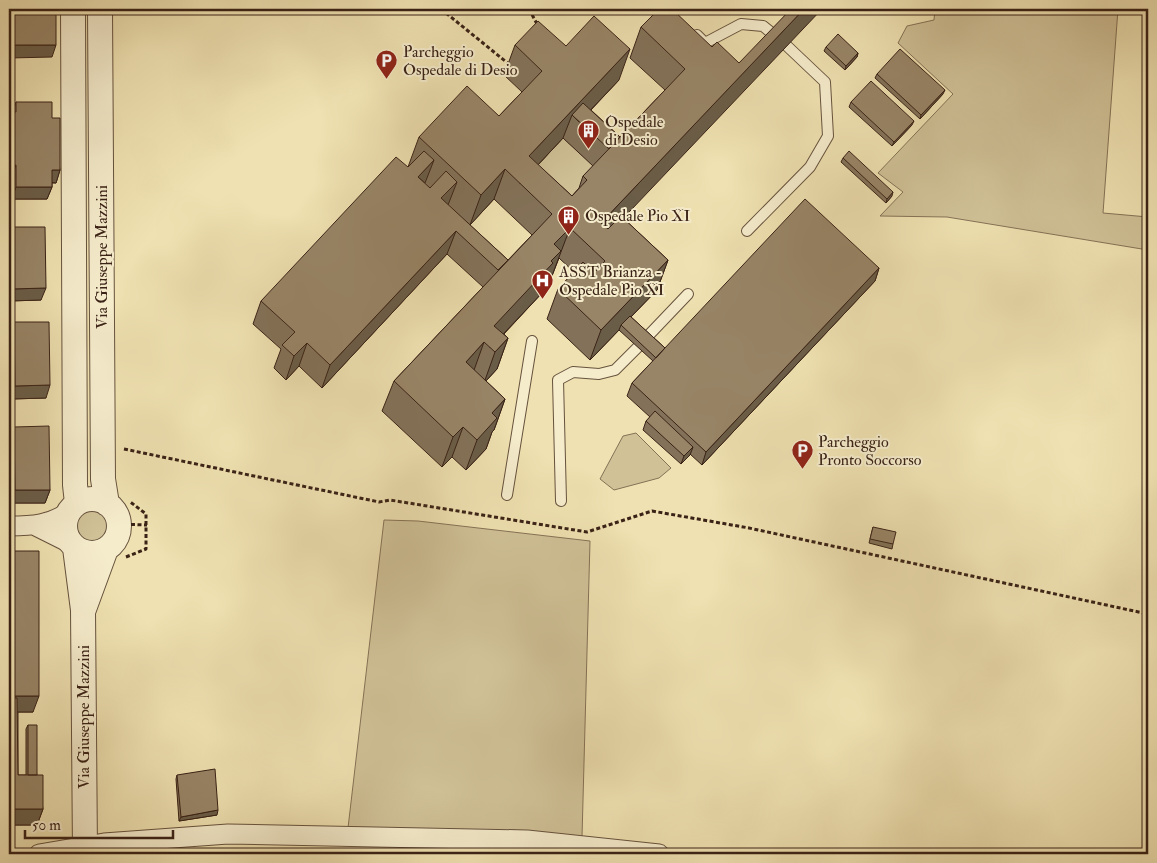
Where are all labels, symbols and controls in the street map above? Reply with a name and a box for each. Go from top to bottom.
place label: Parcheggio Ospedale di Desio [403,42,518,81]
parking icon: Parcheggio Ospedale di Desio [375,49,399,80]
place label: Ospedale di Desio [605,112,664,150]
building icon: Ospedale di Desio [577,119,601,150]
street label: Via Giuseppe Mazzini [92,185,113,329]
building icon: Ospedale Pio XI [557,204,581,235]
place label: Ospedale Pio XI [585,206,690,227]
place label: ASST Brianza - Ospedale Pio XI [558,262,664,301]
hospital icon: ASST Brianza - Ospedale Pio XI [531,269,555,300]
place label: Parcheggio Pronto Soccorso [818,432,922,470]
parking icon: Parcheggio Pronto Soccorso [790,439,814,470]
street label: Via Giuseppe Mazzini [74,645,95,789]
scale bar [25,808,172,840]
text: 50 m [32,816,61,835]

